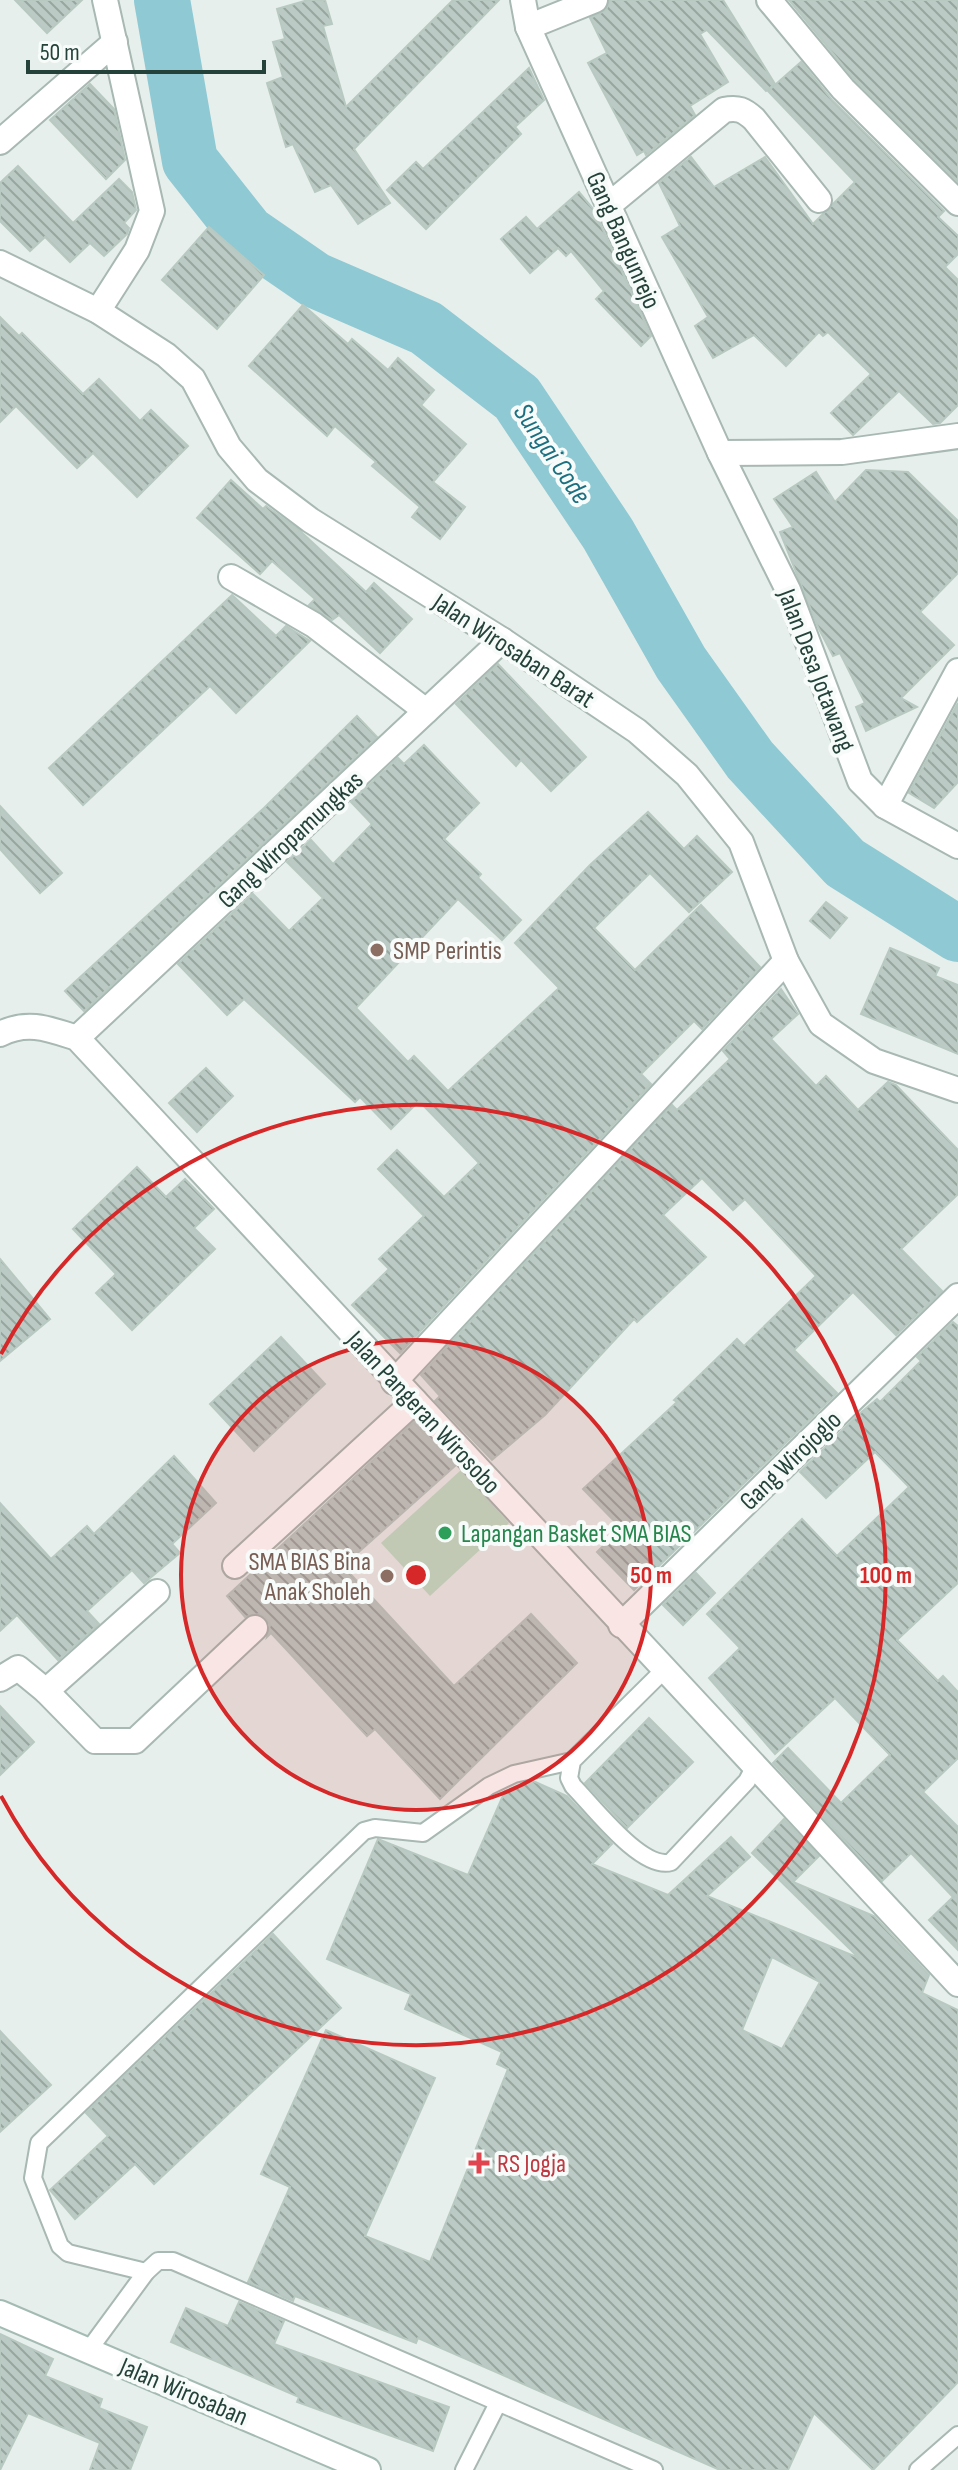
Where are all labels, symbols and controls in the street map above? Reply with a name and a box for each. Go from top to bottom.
scale bar [28,24,264,74]
text: 50 m [40,38,80,67]
street label: Gang Bangunrejo [579,167,667,314]
water label: Sungai Code [506,397,597,510]
street label: Jalan Desa Jotawang [770,584,861,756]
street label: Jalan Wirosaban Barat [425,587,600,715]
street label: Gang Wiropamungkas [212,765,370,915]
place label: SMP Perintis [393,936,502,967]
marker: SMP Perintis [368,941,386,959]
street label: Jalan Pangeran Wirosobo [339,1324,506,1501]
street label: Gang Wirojoglo [734,1405,848,1517]
place label: Lapangan Basket SMA BIAS [461,1519,692,1550]
marker: Lapangan Basket SMA BIAS [436,1524,454,1542]
place label: SMA BIAS Bina Anak Sholeh [248,1547,371,1608]
centre of rings [402,1561,430,1589]
text: 50 m [630,1561,672,1590]
text: 100 m [860,1561,912,1590]
marker: SMA BIAS Bina Anak Sholeh [378,1567,396,1585]
place label: RS Jogja [497,2149,566,2180]
marker: RS Jogja [468,2152,490,2174]
street label: Jalan Wirosaban [114,2351,252,2433]

